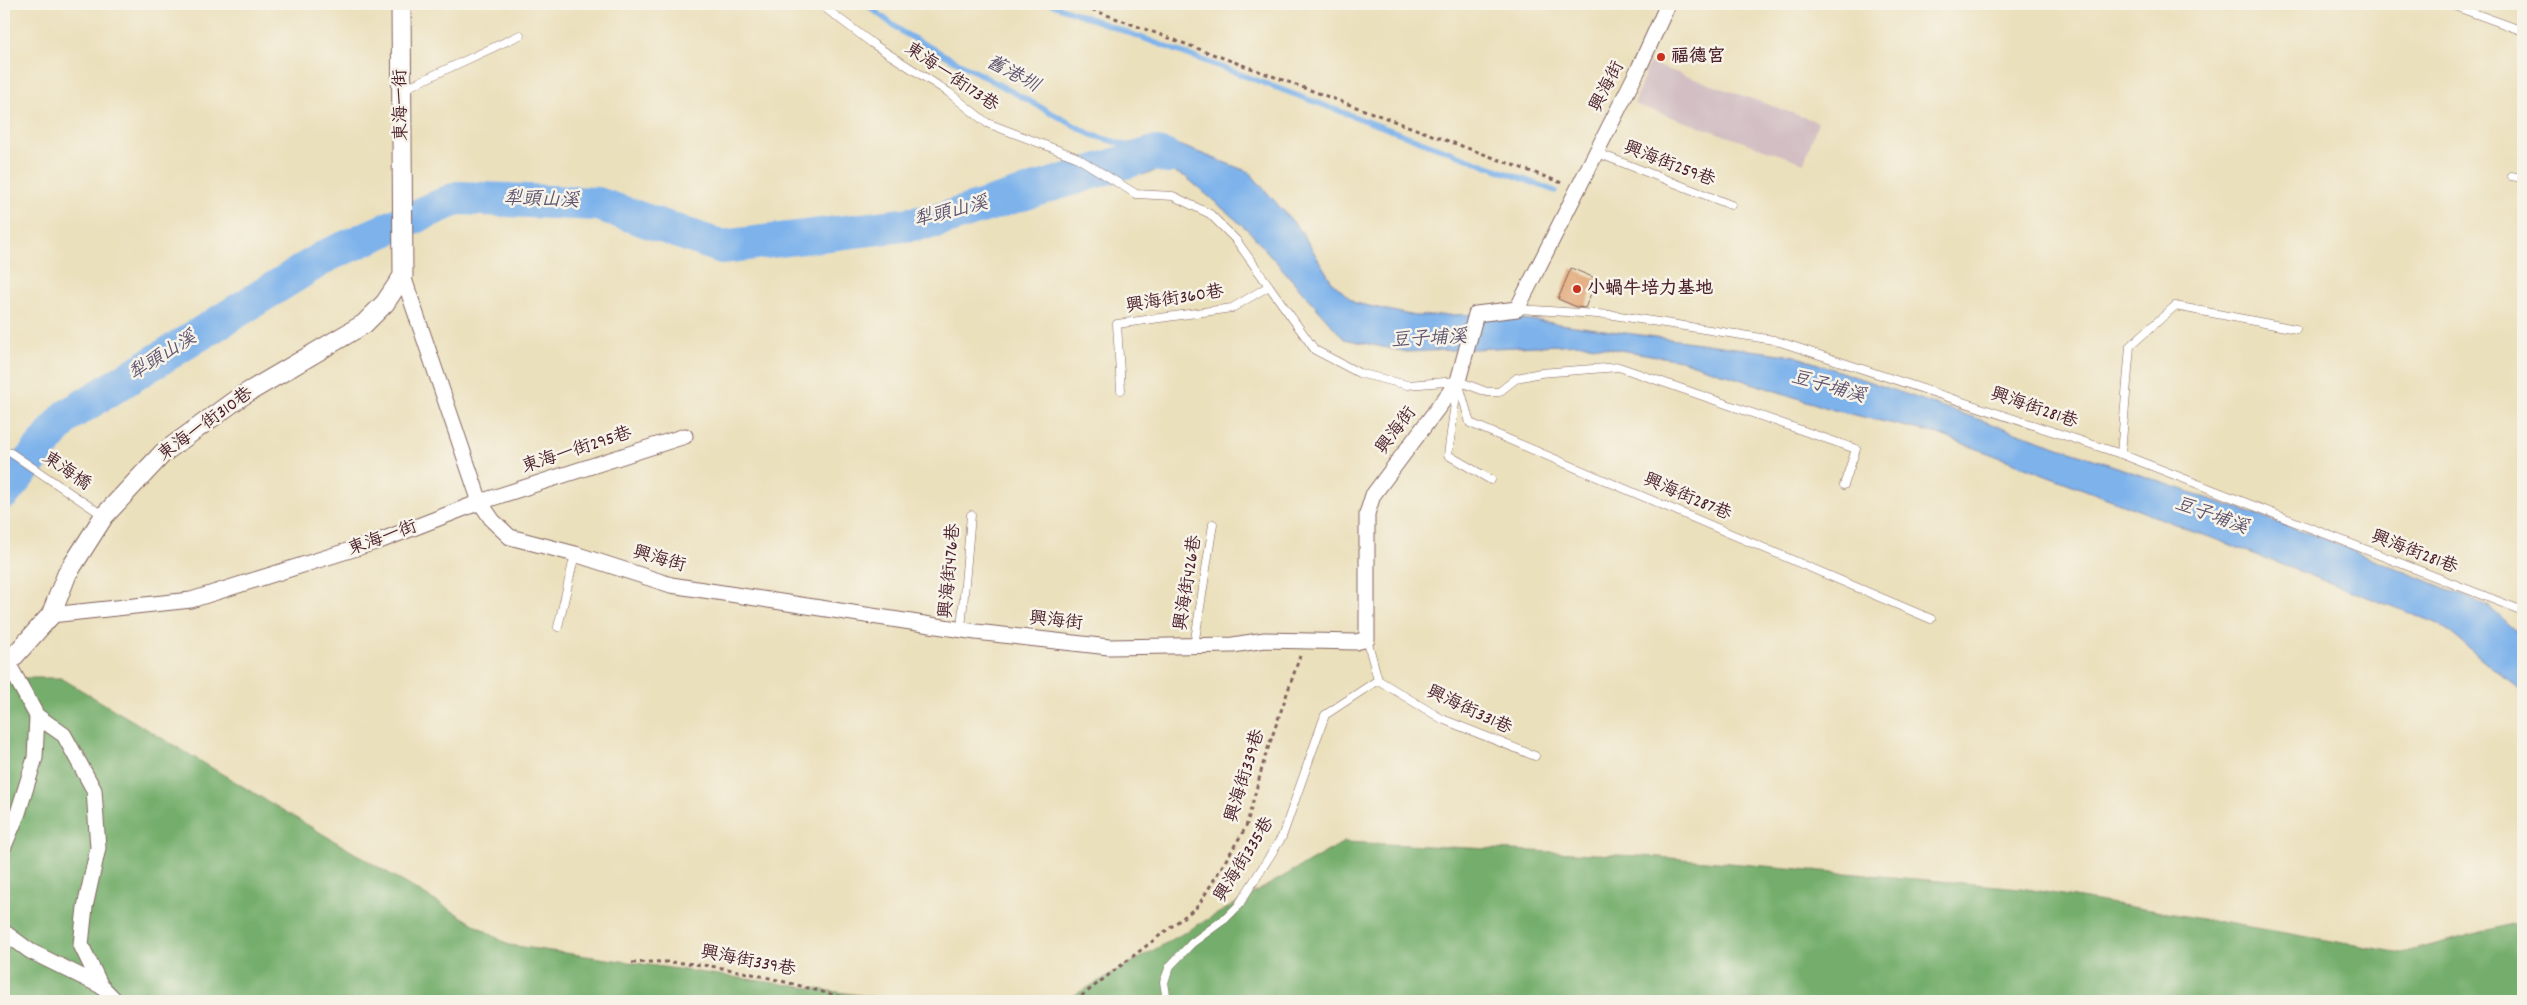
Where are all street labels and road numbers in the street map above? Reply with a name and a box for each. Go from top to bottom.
street label: 東海一街173巷 [899,37,1003,119]
street label: 興海街 [1585,57,1631,117]
street label: 東海一街 [389,69,415,141]
street label: 興海街259巷 [1619,136,1719,194]
street label: 興海街360巷 [1124,280,1226,320]
street label: 東海一街310巷 [153,382,259,468]
street label: 興海街281巷 [1987,382,2081,436]
street label: 興海街 [1371,402,1423,460]
street label: 東海一街295巷 [519,421,635,481]
street label: 東海橋 [37,447,95,497]
street label: 興海街287巷 [1639,468,1735,528]
street label: 東海一街 [345,515,421,563]
street label: 興海街476巷 [934,522,968,620]
street label: 興海街281巷 [2367,525,2461,581]
street label: 興海街426巷 [1169,534,1209,632]
street label: 興海街 [630,541,688,579]
street label: 興海街 [1028,607,1084,637]
street label: 興海街331巷 [1422,680,1516,742]
street label: 興海街339巷 [1220,726,1272,826]
street label: 興海街335巷 [1209,813,1281,907]
street label: 興海街339巷 [698,941,798,983]

